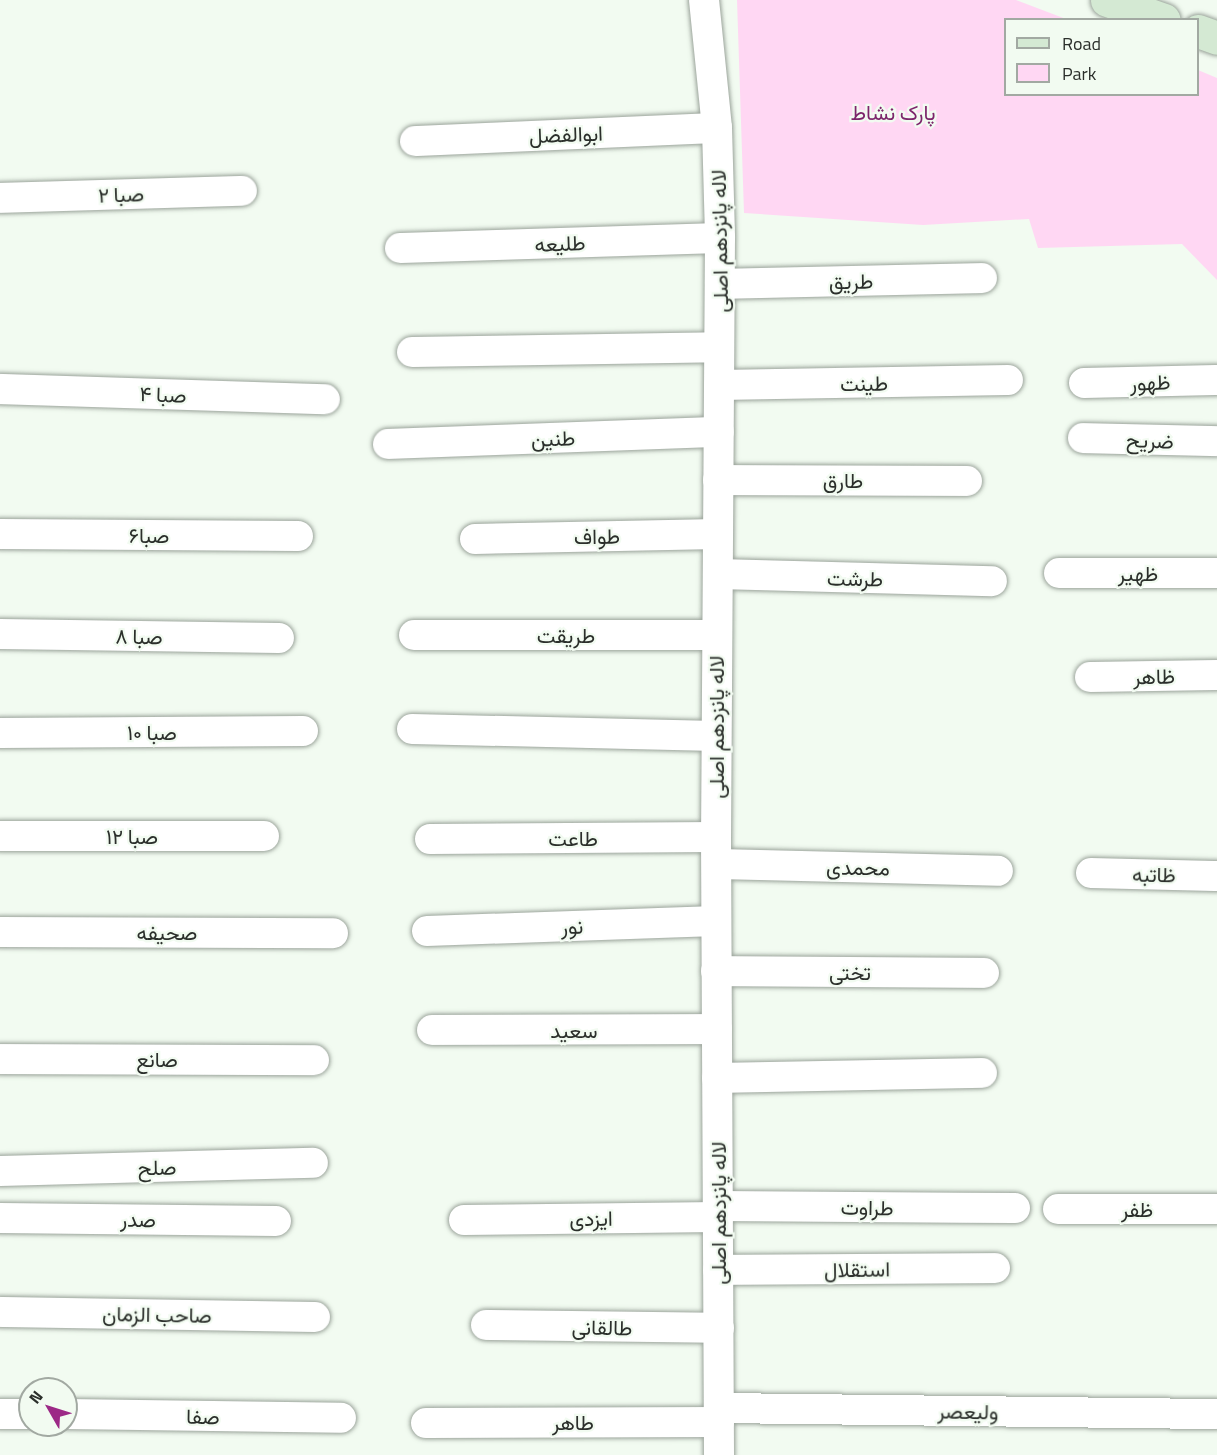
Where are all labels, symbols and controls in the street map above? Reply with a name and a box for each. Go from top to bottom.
legend [1004,18,1199,96]
text: Road [1062,30,1101,57]
text: Park [1062,60,1096,87]
park label: پارک نشاط [850,99,936,125]
street label: ابوالفضل [529,120,603,148]
street label: لاله پانزدهم اصلی [705,169,733,313]
street label: صبا ۲ [98,181,144,207]
street label: طلیعه [534,230,586,256]
street label: طریق [829,268,873,294]
street label: ظهور [1129,369,1171,395]
street label: طینت [840,370,888,396]
street label: صبا ۴ [139,381,187,407]
street label: طنین [530,425,576,451]
street label: ضریح [1126,427,1174,453]
street label: طارق [823,467,863,493]
street label: صبا۶ [129,522,169,548]
street label: طواف [574,523,620,549]
street label: ظهیر [1118,560,1158,586]
street label: طرشت [827,565,883,591]
street label: طریقت [537,622,595,648]
street label: صبا ۸ [115,623,163,649]
street label: لاله پانزدهم اصلی [703,655,729,799]
street label: ظاهر [1133,663,1175,689]
street label: صبا ۱۰ [127,719,177,745]
street label: صبا ۱۲ [106,823,158,849]
street label: طاعت [548,825,598,851]
street label: محمدی [826,854,890,880]
street label: ظاتبه [1132,861,1176,887]
street label: نور [560,913,584,939]
street label: صحیفه [137,919,197,945]
street label: تختی [829,959,871,985]
street label: سعید [550,1017,598,1043]
street label: صانع [136,1046,178,1072]
street label: لاله پانزدهم اصلی [705,1141,731,1285]
street label: صلح [137,1154,177,1180]
street label: طراوت [840,1194,894,1220]
street label: ظفر [1121,1196,1153,1222]
street label: ایزدی [569,1205,613,1231]
street label: صدر [120,1206,156,1232]
street label: استقلال [824,1256,890,1282]
street label: صاحب الزمان [102,1300,212,1328]
street label: طالقانی [571,1314,633,1340]
north arrow [18,1377,78,1437]
text: N [23,1385,48,1409]
street label: ولیعصر [937,1398,999,1424]
street label: صفا [186,1403,220,1429]
street label: طاهر [552,1409,594,1435]

